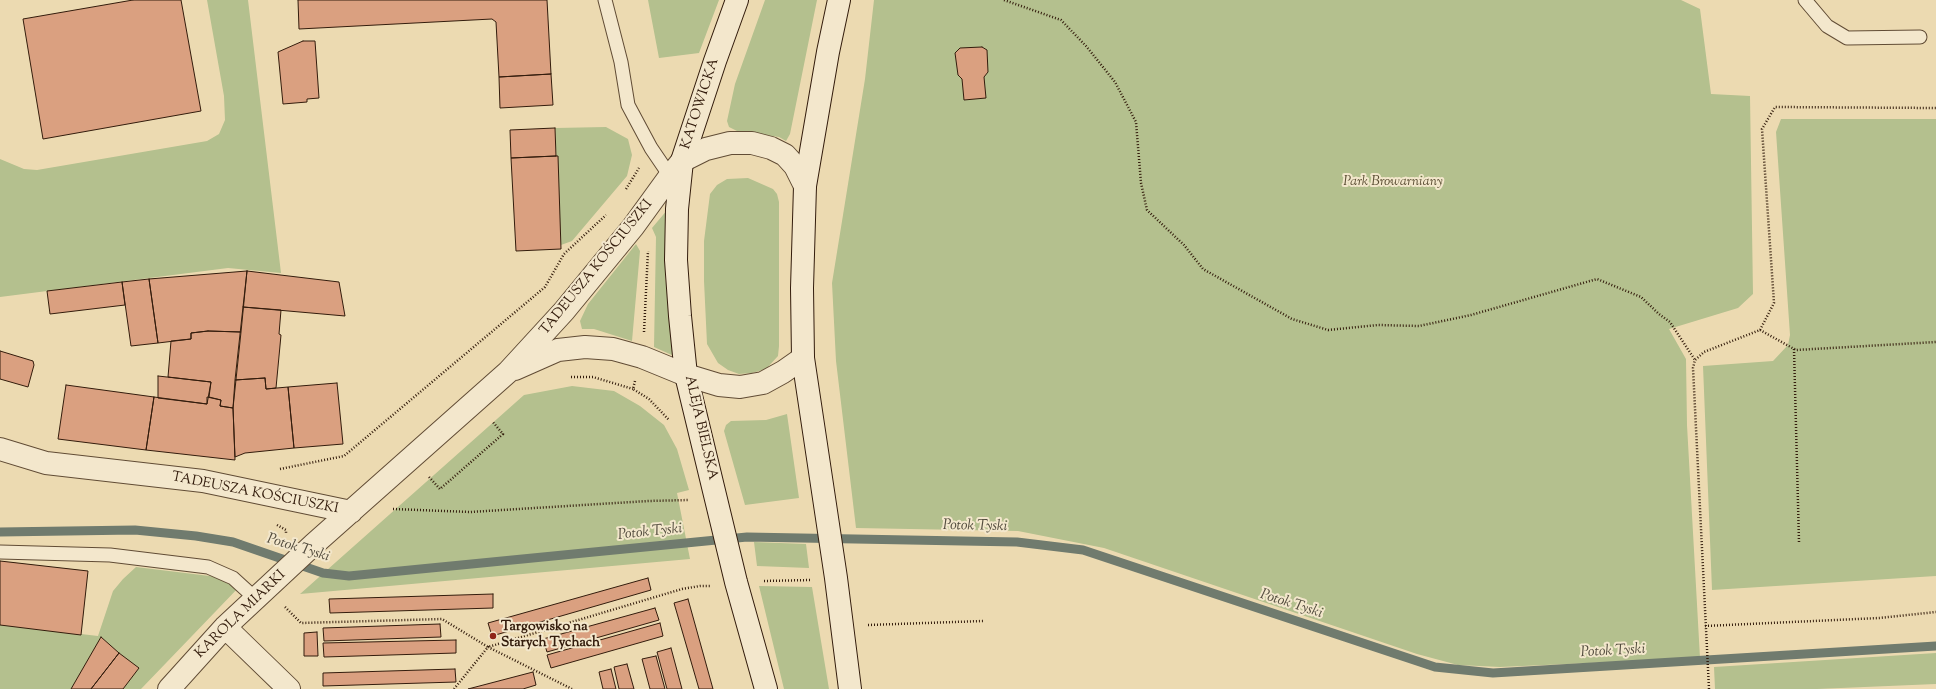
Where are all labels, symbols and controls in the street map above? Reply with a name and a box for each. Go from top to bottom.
street label: KATOWICKA [678,56,724,152]
park label: Park Browarniany [1343,175,1443,191]
street label: TADEUSZA KOŚCIUSZKI [537,197,657,339]
street label: ALEJA BIELSKA [680,374,720,482]
street label: TADEUSZA KOŚCIUSZKI [170,470,340,518]
water label: Potok Tyski [943,517,1007,537]
water label: Potok Tyski [617,521,683,545]
water label: Potok Tyski [264,531,332,567]
street label: KAROLA MIARKI [192,567,290,663]
water label: Potok Tyski [1257,586,1325,624]
place label: Targowisko na Starych Tychach [501,620,600,652]
marker: Targowisko na Starych Tychach [488,631,498,641]
water label: Potok Tyski [1580,641,1646,663]

